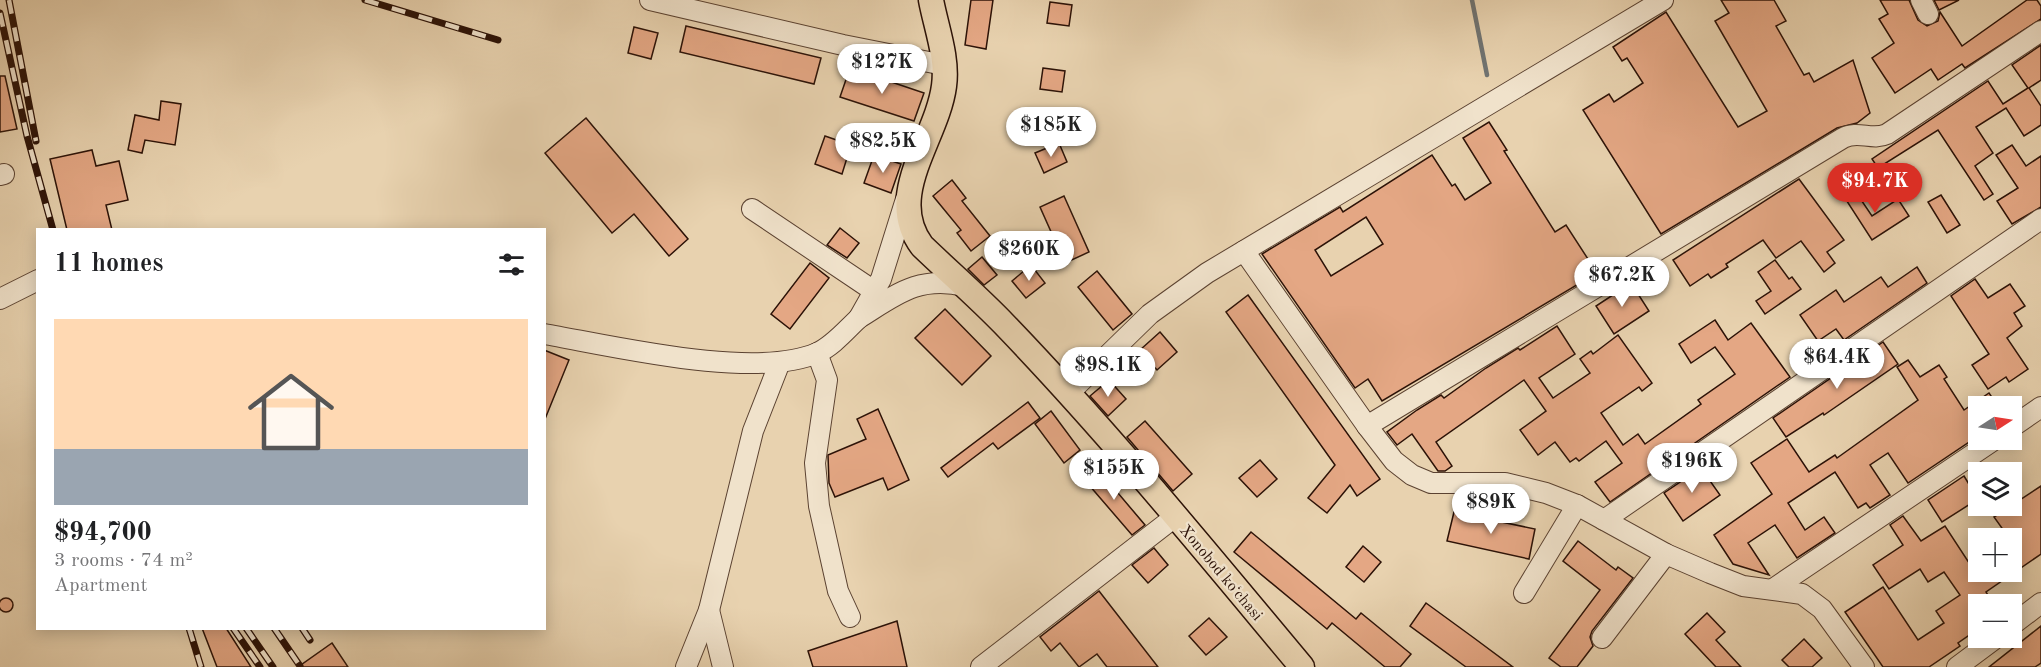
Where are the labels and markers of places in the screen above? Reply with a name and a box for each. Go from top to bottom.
pin: $127K [840,44,924,95]
pin: $185K [1009,107,1093,158]
pin: $82.5K [834,123,932,174]
pin: $94.7K [1826,163,1924,214]
pin: $260K [987,231,1071,282]
pin: $67.2K [1573,257,1671,308]
pin: $64.4K [1788,339,1886,390]
pin: $98.1K [1059,347,1157,398]
pin: $196K [1650,443,1734,494]
pin: $155K [1072,450,1156,501]
pin: $89K [1455,484,1527,535]

